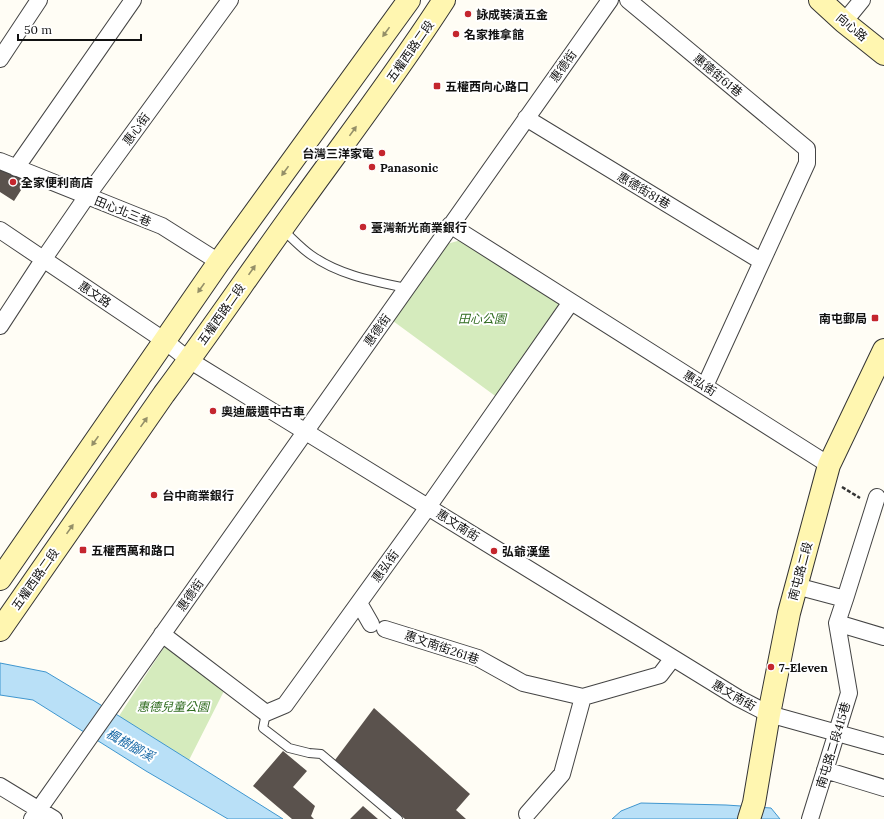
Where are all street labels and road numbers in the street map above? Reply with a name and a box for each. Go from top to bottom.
street label: 向心路 [833,10,871,44]
street label: 五權西路二段 [383,17,437,85]
street label: 惠德街 [547,47,579,85]
street label: 惠德街61巷 [690,50,746,100]
street label: 惠心街 [119,110,153,148]
street label: 惠德街81巷 [615,168,673,212]
street label: 田心北三巷 [92,193,154,229]
street label: 惠文路 [76,278,114,310]
street label: 五權西路二段 [194,280,248,348]
street label: 惠德街 [361,311,393,349]
street label: 惠弘街 [681,367,719,399]
street label: 惠文南街 [434,506,482,544]
street label: 南屯路二段 [785,540,815,602]
street label: 五權西路二段 [8,545,62,613]
street label: 惠弘街 [368,547,402,585]
street label: 惠德街 [174,576,206,614]
street label: 惠文南街261巷 [403,627,481,667]
street label: 惠文南街 [709,677,759,713]
street label: 南屯路二段415巷 [813,700,853,790]

